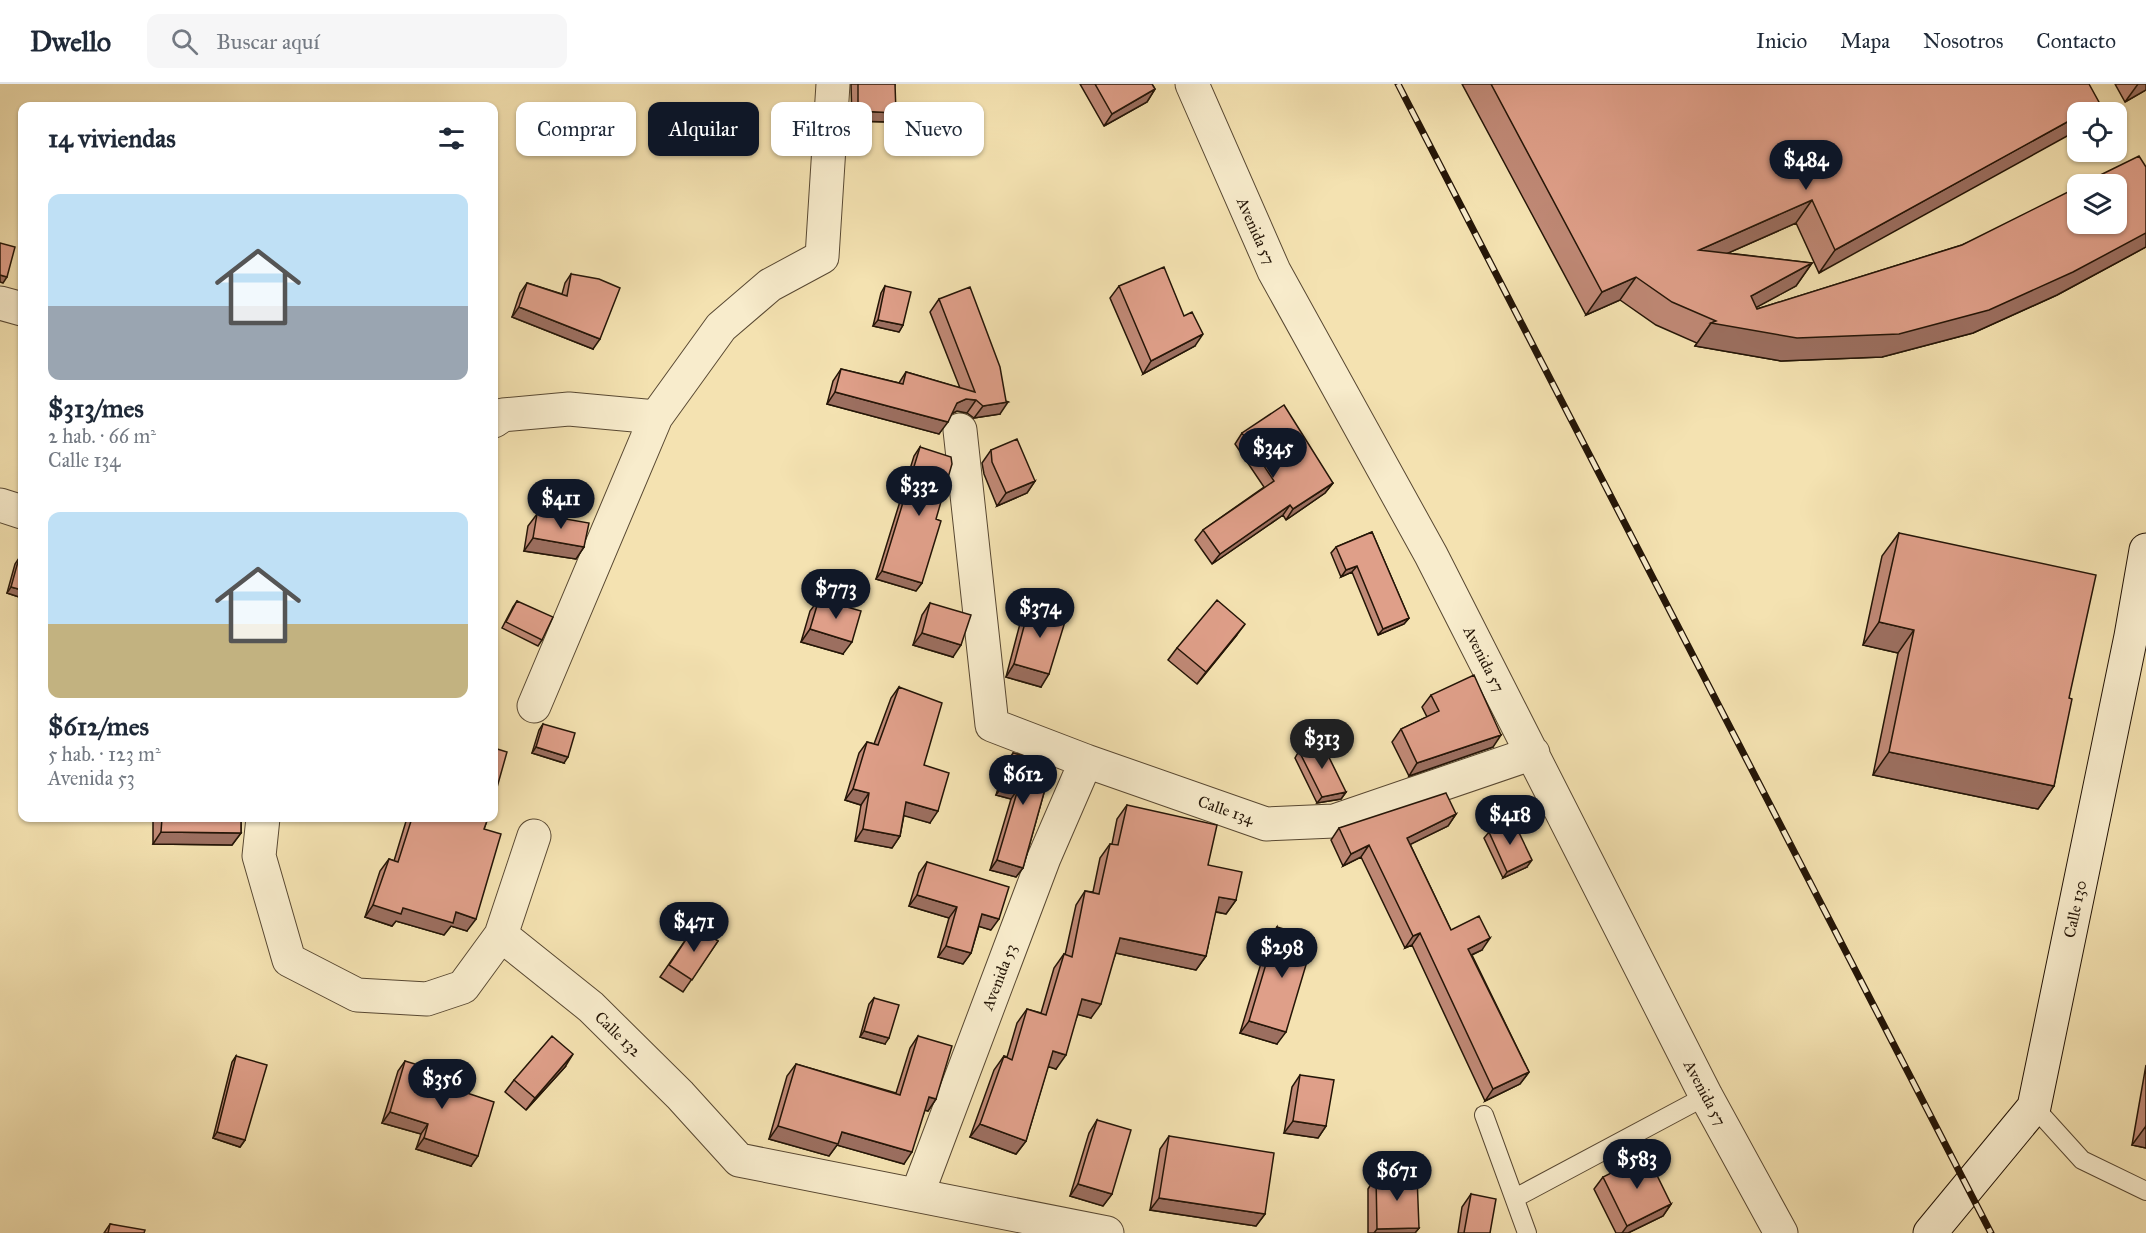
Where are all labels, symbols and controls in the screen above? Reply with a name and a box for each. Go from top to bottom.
search box [147,14,567,68]
text: Dwello [30,24,111,59]
icon: search [168,25,201,58]
text: Buscar aquí [216,28,320,55]
text: Inicio [1756,28,1807,54]
text: Mapa [1840,28,1890,54]
text: Nosotros [1923,28,2003,54]
text: Contacto [2036,28,2116,54]
chip: Comprar [516,102,636,156]
chip: Alquilar [648,102,759,156]
chip: Filtros [771,102,872,156]
chip: Nuevo [884,102,984,156]
map controls [2067,102,2127,234]
button: locate [2067,102,2127,162]
text: 14 viviendas [48,122,176,154]
icon: filters [435,122,468,155]
pin: $484 [1770,140,1842,191]
text: $484 [1784,147,1828,171]
button: layers [2067,174,2127,234]
street label: Avenida 57 [1232,194,1279,268]
icon: home [204,233,312,341]
text: $313/mes [48,392,144,424]
text: 2 hab. · 66 m² [48,424,156,448]
pin: $345 [1237,428,1309,479]
text: $345 [1253,435,1293,459]
text: Calle 134 [48,448,121,472]
pin: $332 [883,466,955,517]
text: $332 [900,473,938,497]
pin: $411 [525,479,597,530]
text: $411 [542,486,580,510]
icon: home [204,551,312,659]
pin: $773 [800,569,872,620]
text: $773 [815,576,857,600]
pin: $374 [1004,588,1076,639]
text: $374 [1019,595,1061,619]
street label: Avenida 57 [1459,622,1509,695]
text: $612/mes [48,710,149,742]
pin: $313 [1286,719,1358,770]
text: $313 [1304,726,1340,750]
text: 5 hab. · 123 m² [48,742,161,766]
pin: $612 [987,755,1059,806]
text: $612 [1003,762,1043,786]
text: Avenida 53 [48,766,135,790]
street label: Calle 134 [1195,792,1258,829]
pin: $418 [1474,795,1546,846]
text: $418 [1489,802,1531,826]
street label: Calle 130 [2060,878,2090,940]
pin: $471 [658,902,730,953]
text: $471 [674,909,714,933]
pin: $298 [1246,928,1318,979]
text: $298 [1260,935,1304,959]
street label: Avenida 53 [977,941,1020,1014]
street label: Calle 132 [591,1007,645,1061]
street label: Avenida 57 [1679,1056,1730,1129]
pin: $356 [406,1059,478,1110]
text: $356 [422,1066,462,1090]
pin: $583 [1601,1139,1673,1190]
text: $583 [1617,1146,1657,1170]
pin: $671 [1361,1151,1433,1202]
text: $671 [1377,1158,1417,1182]

